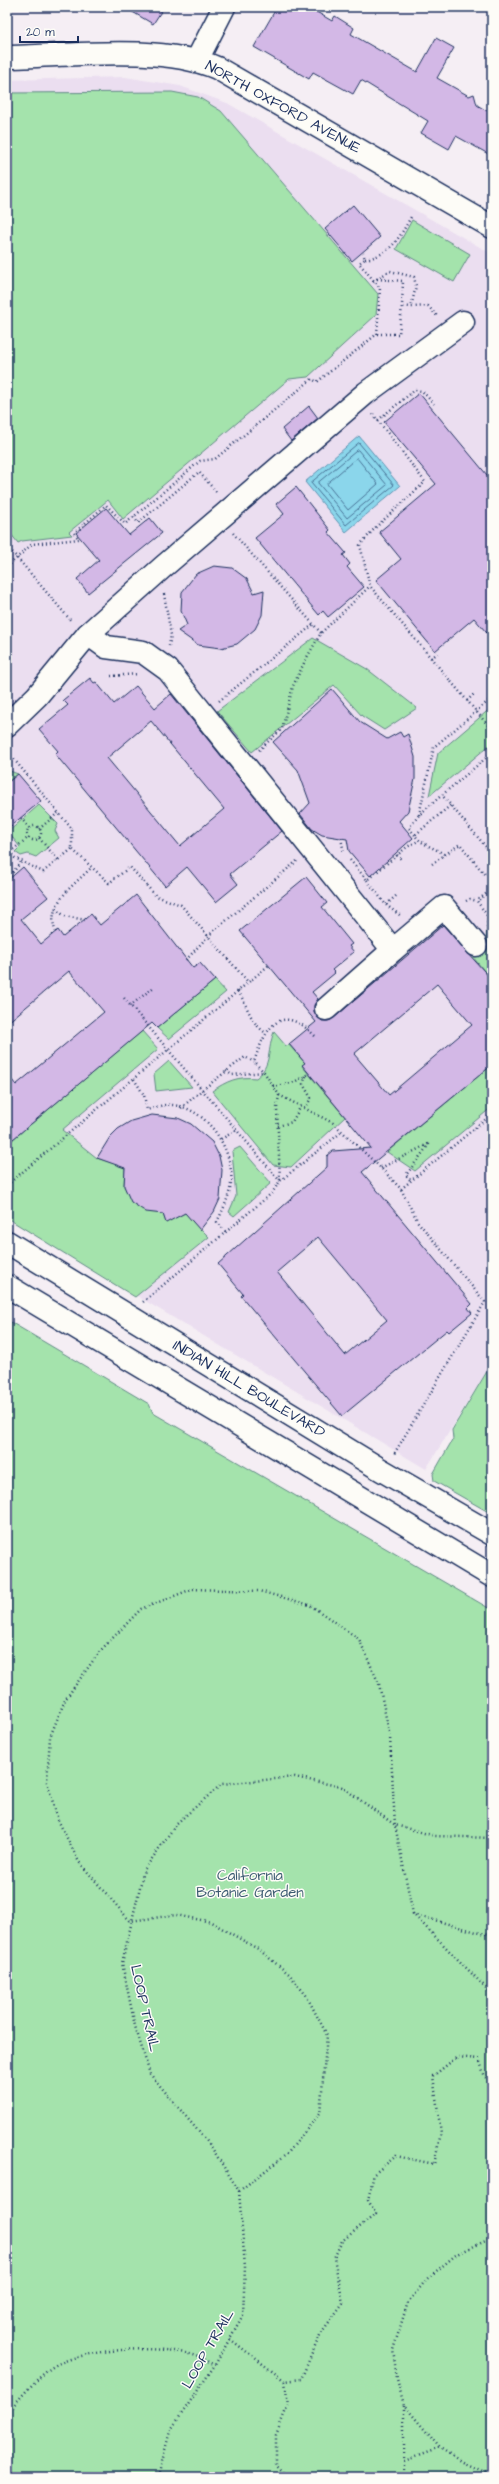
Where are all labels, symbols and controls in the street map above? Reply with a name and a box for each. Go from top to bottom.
scale bar [20,18,78,44]
text: 20 m [26,24,55,41]
street label: NORTH OXFORD AVENUE [201,55,365,159]
street label: INDIAN HILL BOULEVARD [169,1335,329,1443]
park label: California Botanic Garden [196,1865,304,1903]
street label: LOOP TRAIL [125,1963,165,2054]
street label: LOOP TRAIL [177,2305,239,2393]

